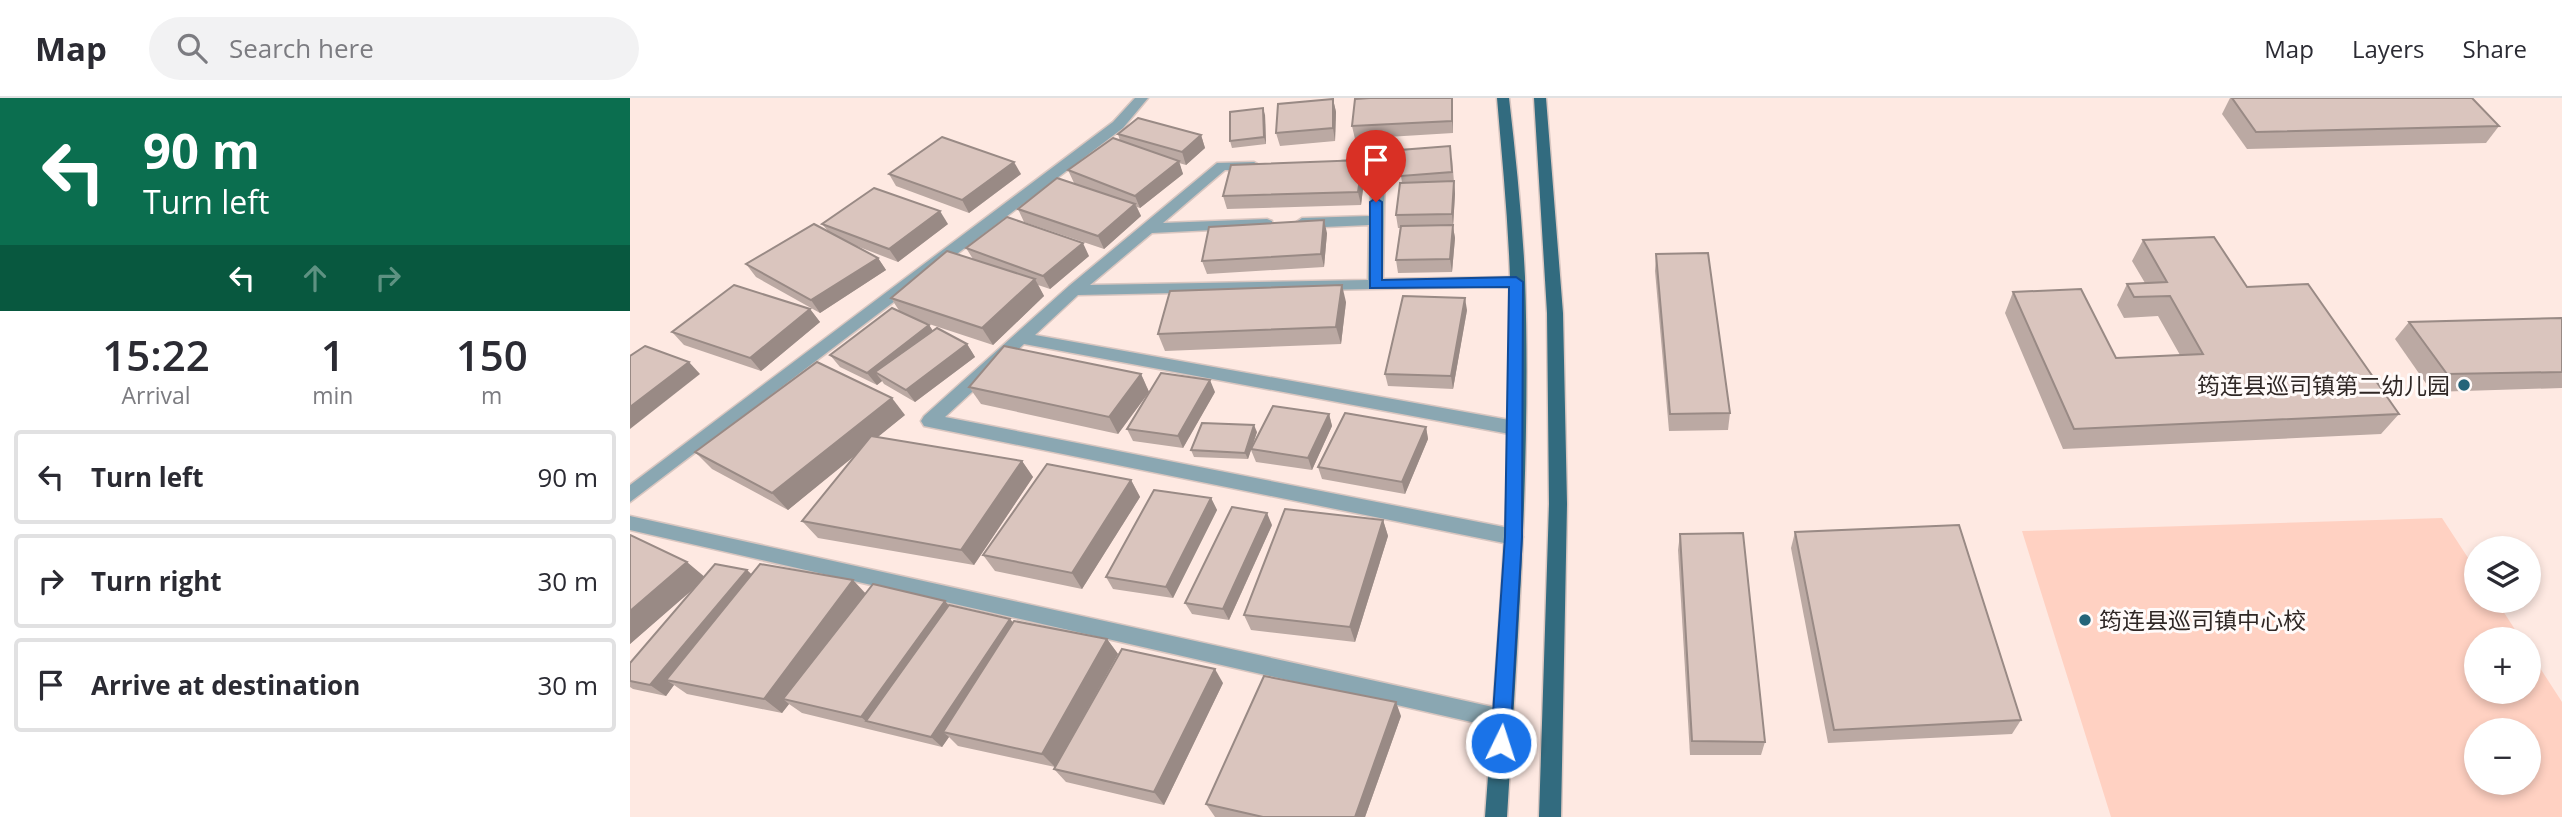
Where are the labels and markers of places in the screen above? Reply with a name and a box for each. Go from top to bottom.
pin [1346,130,1406,202]
place label: 筠连县巡司镇第二幼儿园 [2197,369,2450,401]
marker: 筠连县巡司镇第二幼儿园 [2456,377,2472,393]
place label: 筠连县巡司镇中心校 [2099,604,2306,636]
marker: 筠连县巡司镇中心校 [2077,612,2093,628]

